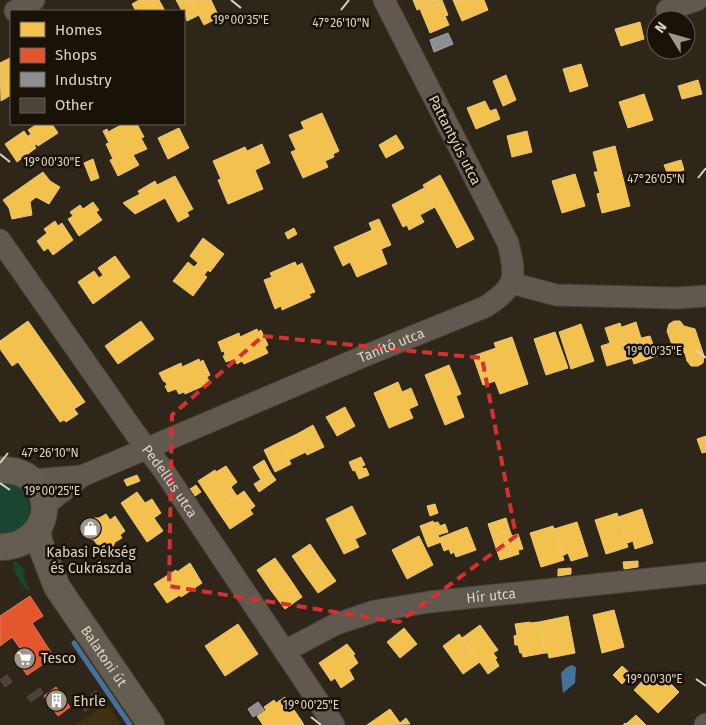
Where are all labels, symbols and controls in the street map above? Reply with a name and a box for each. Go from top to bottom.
legend [10,10,185,125]
north arrow [646,10,696,60]
text: 19°00'35"E [213,13,269,27]
text: 47°26'10"N [312,16,370,30]
text: N [651,19,671,36]
text: Homes [55,21,102,39]
text: Shops [55,46,97,64]
text: Industry [55,71,112,89]
street label: Pattantyús utca [425,93,484,188]
text: Other [55,96,94,114]
text: 19°00'30"E [23,155,81,169]
text: 47°26'05"N [627,172,685,186]
street label: Tanító utca [355,325,427,367]
text: 19°00'35"E [626,344,682,358]
street label: Pedellus utca [138,442,201,521]
text: 47°26'10"N [21,446,79,460]
text: 19°00'25"E [24,484,80,498]
shop icon: Kabasi Pékség és Cukrászda [79,517,103,541]
place label: Kabasi Pékség és Cukrászda [46,544,136,577]
street label: Hír utca [465,585,517,607]
street label: Balatoni út [77,623,131,691]
supermarket icon: Tesco [13,646,37,670]
place label: Tesco [41,650,76,667]
text: 19°00'30"E [625,672,683,686]
building icon: Ehrle [45,689,69,713]
place label: Ehrle [73,693,106,710]
text: 19°00'25"E [283,698,339,712]

